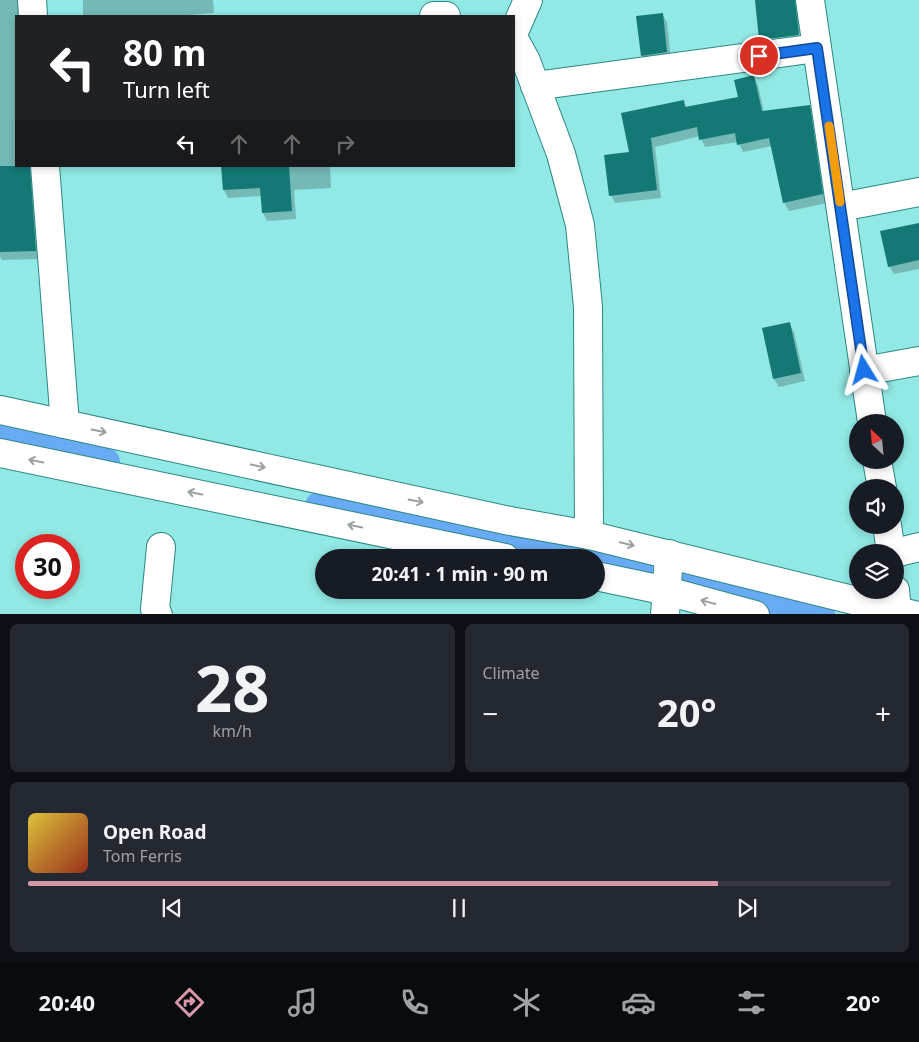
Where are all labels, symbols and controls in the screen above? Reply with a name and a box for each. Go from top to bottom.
text: 80 m [123,29,206,76]
icon: left [40,35,105,100]
pin [738,35,780,77]
icon: arrive [745,42,773,70]
text: Turn left [123,74,210,104]
icon: left [172,130,200,158]
icon: ahead [225,130,253,158]
icon: ahead [278,130,306,158]
icon: right [331,130,359,158]
position arrow [837,343,889,395]
north arrow [849,414,904,469]
map controls [849,414,904,599]
one-way arrow [91,427,107,436]
one-way arrow [29,455,45,465]
one-way arrow [249,462,265,471]
button: sound [849,479,904,534]
one-way arrow [188,488,204,498]
one-way arrow [408,496,424,506]
one-way arrow [347,521,363,531]
speed limit sign: 30 [15,534,80,599]
one-way arrow [618,540,634,549]
button: layers [849,544,904,599]
text: 20:41 · 1 min · 90 m [372,561,548,587]
one-way arrow [700,597,716,606]
text: 28 [195,643,269,731]
text: Climate [483,662,540,684]
text: 20° [657,686,717,738]
text: − [483,694,499,732]
text: + [875,694,891,732]
text: km/h [213,720,252,742]
text: Open Road [103,819,206,845]
text: Tom Ferris [103,845,182,867]
icon: previous [158,894,186,922]
icon: pause [445,894,473,922]
icon: next [733,894,761,922]
icon: directions [172,985,207,1020]
icon: music [285,985,320,1020]
icon: phone [397,985,432,1020]
icon: climate [509,985,544,1020]
icon: car [621,985,656,1020]
icon: filters [734,985,769,1020]
text: 20:40 [39,987,95,1017]
text: 20° [846,987,880,1017]

